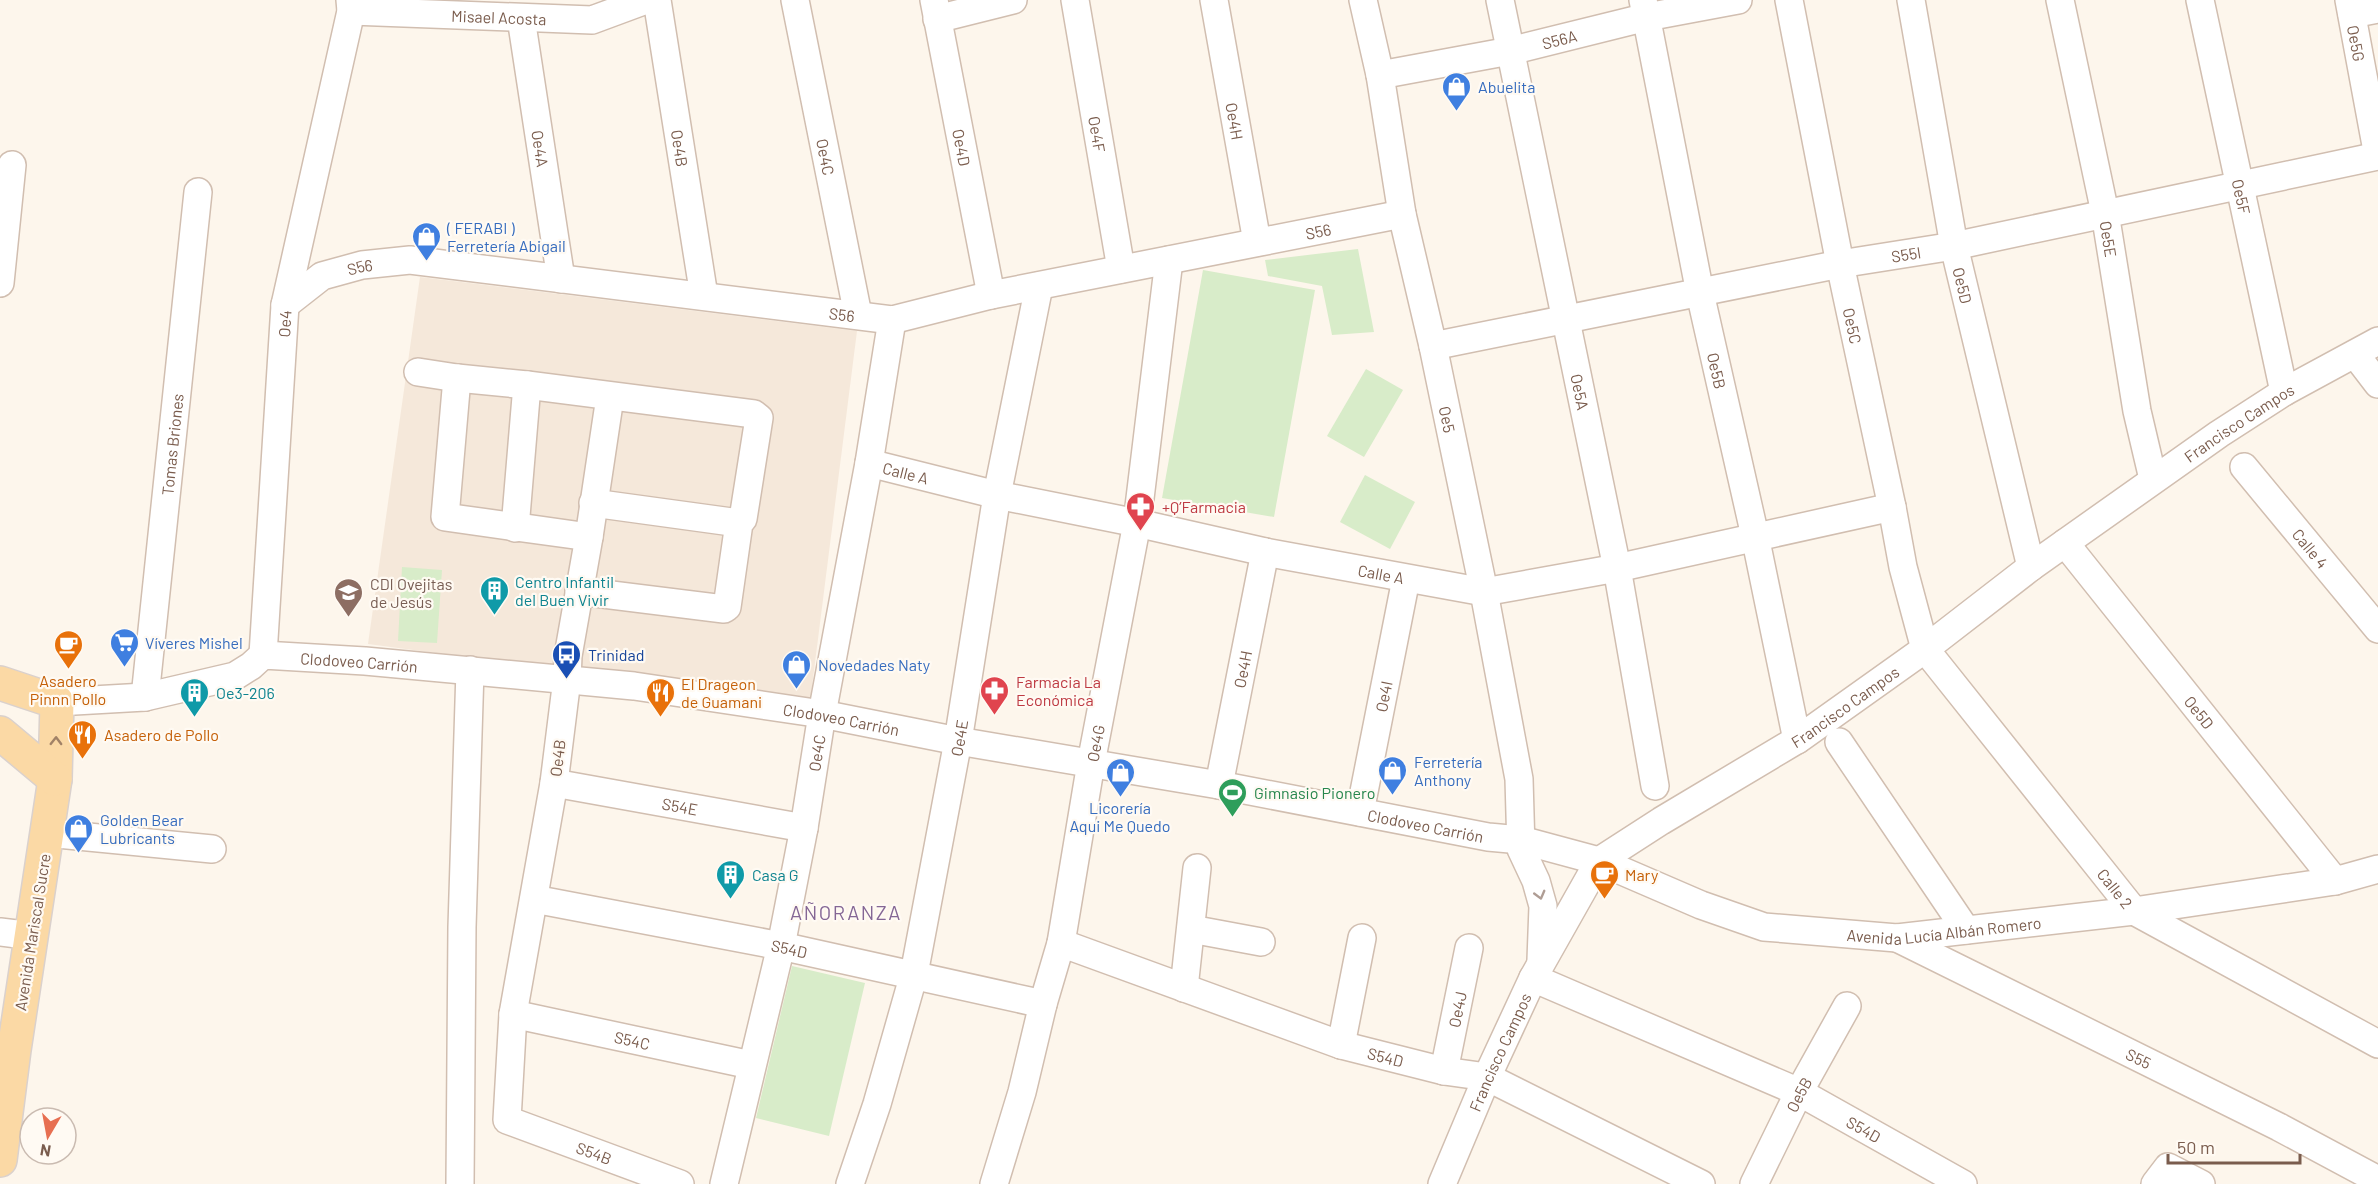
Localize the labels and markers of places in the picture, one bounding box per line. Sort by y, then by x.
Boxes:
shop icon: Abuelita [1441,70,1473,112]
place label: Abuelita [1478,77,1535,96]
place label: ( FERABI ) Ferretería Abigail [446,218,566,255]
shop icon: ( FERABI ) Ferretería Abigail [410,220,442,262]
pharmacy icon: +Q’Farmacia [1125,490,1157,532]
place label: +Q’Farmacia [1162,497,1246,516]
place label: Centro Infantil del Buen Vivir [515,572,614,609]
place label: CDI Ovejitas de Jesús [370,574,452,611]
building icon: Centro Infantil del Buen Vivir [478,574,510,616]
school or university icon: CDI Ovejitas de Jesús [333,576,365,618]
supermarket icon: Víveres Mishel [108,626,140,668]
cafe icon: Asadero Pinnn Pollo [52,628,84,670]
place label: Víveres Mishel [145,633,243,652]
bus stop icon: Trinidad [551,638,583,680]
place label: Trinidad [588,645,645,664]
shop icon: Novedades Naty [781,648,813,690]
place label: Novedades Naty [818,655,931,674]
place label: Asadero Pinnn Pollo [30,671,106,708]
place label: Farmacia La Económica [1016,672,1101,709]
place label: El Drageon de Guamani [681,674,762,711]
pharmacy icon: Farmacia La Económica [979,674,1011,716]
building icon: Oe3-206 [179,676,211,718]
restaurant icon: El Drageon de Guamani [644,676,676,718]
place label: Oe3-206 [216,683,275,702]
restaurant icon: Asadero de Pollo [67,718,99,760]
place label: Asadero de Pollo [104,725,219,744]
place label: Ferretería Anthony [1414,752,1482,789]
shop icon: Ferretería Anthony [1377,754,1409,796]
shop icon: Licorería Aqui Me Quedo [1104,756,1136,798]
sports icon: Gimnasio Pionero [1217,776,1249,818]
place label: Gimnasio Pionero [1254,783,1375,802]
place label: Licorería Aqui Me Quedo [1069,798,1171,835]
place label: Golden Bear Lubricants [100,810,184,847]
shop icon: Golden Bear Lubricants [63,812,95,854]
building icon: Casa G [715,858,747,900]
cafe icon: Mary [1588,858,1620,900]
place label: Casa G [752,865,799,884]
place label: Mary [1625,865,1659,884]

